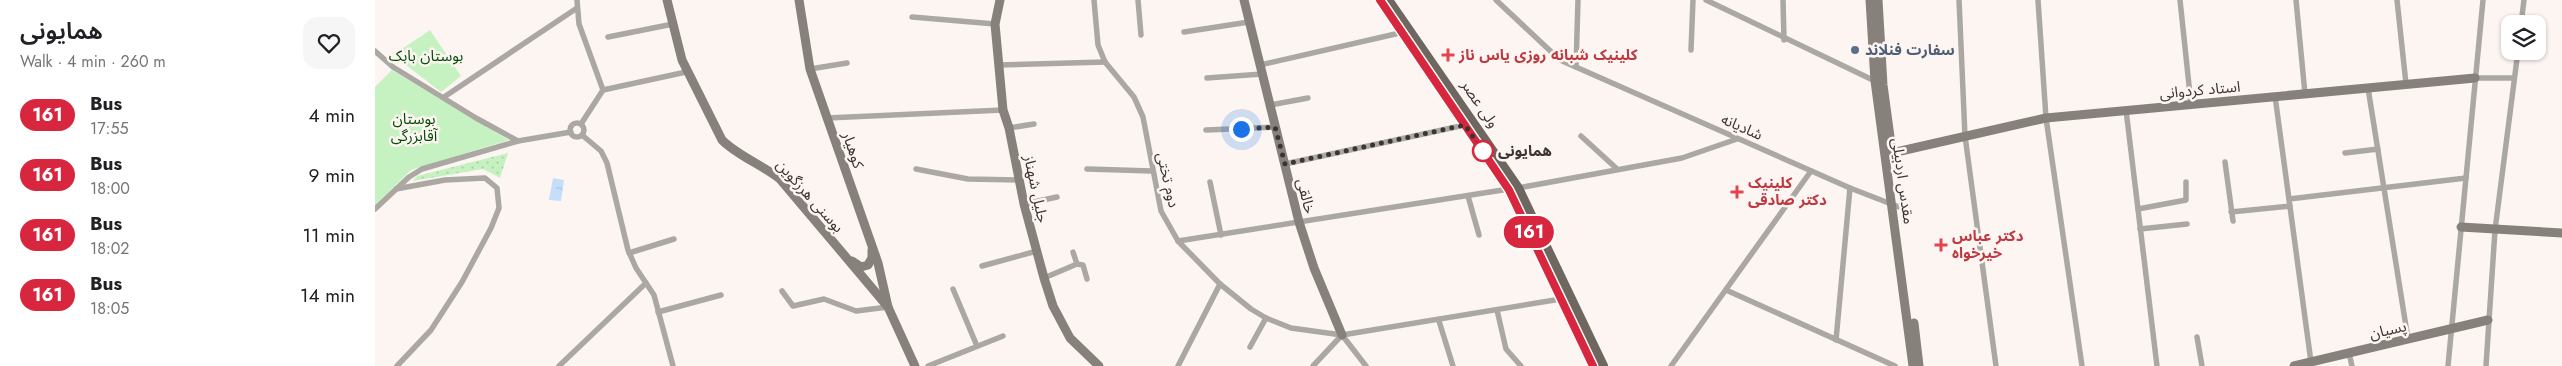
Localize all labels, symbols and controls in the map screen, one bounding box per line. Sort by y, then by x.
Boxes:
text: همایونی [20,13,103,48]
map controls [2501,15,2546,60]
button: layers [2501,15,2546,60]
button: heart [303,17,355,69]
place label: سفارت فنلاند [1865,39,1955,61]
place label: کلینیک شبانه روزی یاس ناز [1458,44,1638,66]
marker: سفارت فنلاند [1849,44,1861,56]
park label: بوستان بابک [389,45,463,67]
marker: کلینیک شبانه روزی یاس ناز [1441,48,1455,62]
text: Walk · 4 min · 260 m [20,50,166,73]
street label: ولی عصر [1455,75,1504,132]
street label: استاد کردوانی [2159,76,2241,104]
text: Bus [90,90,122,117]
text: 161 [32,102,63,128]
text: 4 min [308,102,355,129]
park label: بوستان آقابزرگی [391,108,438,147]
street label: شادیانه [1718,108,1767,146]
text: 17:55 [90,117,128,140]
your location [1229,117,1254,142]
street label: کوهیار [836,128,870,172]
street label: مقدس اردبیلی [1886,136,1920,226]
marker: همایونی [1472,140,1494,162]
place label: همایونی [1498,140,1552,162]
text: Bus [90,150,122,177]
street label: دوم تختی [1151,150,1185,210]
street label: جلیل شهناز [1018,152,1054,225]
street label: بوسنی هرزگوین [771,155,849,237]
text: 161 [32,162,63,188]
text: 9 min [309,162,355,189]
place label: کلینیک دکتر صادقی [1748,172,1827,211]
street label: خالقی [1291,176,1321,216]
text: 18:00 [90,177,130,200]
marker: کلینیک دکتر صادقی [1730,185,1744,199]
text: Bus [90,210,122,237]
line badge: 161 [1500,216,1558,248]
text: 161 [1514,219,1544,245]
text: 161 [32,222,63,248]
text: 11 min [302,222,355,249]
place label: دکتر عباس خیرخواه [1952,225,2024,264]
text: 18:02 [90,237,129,260]
marker: دکتر عباس خیرخواه [1934,238,1948,252]
text: Bus [90,270,122,297]
text: 161 [32,282,63,308]
text: 14 min [300,282,355,309]
text: 18:05 [90,297,129,320]
street label: پسیان [2367,315,2409,345]

